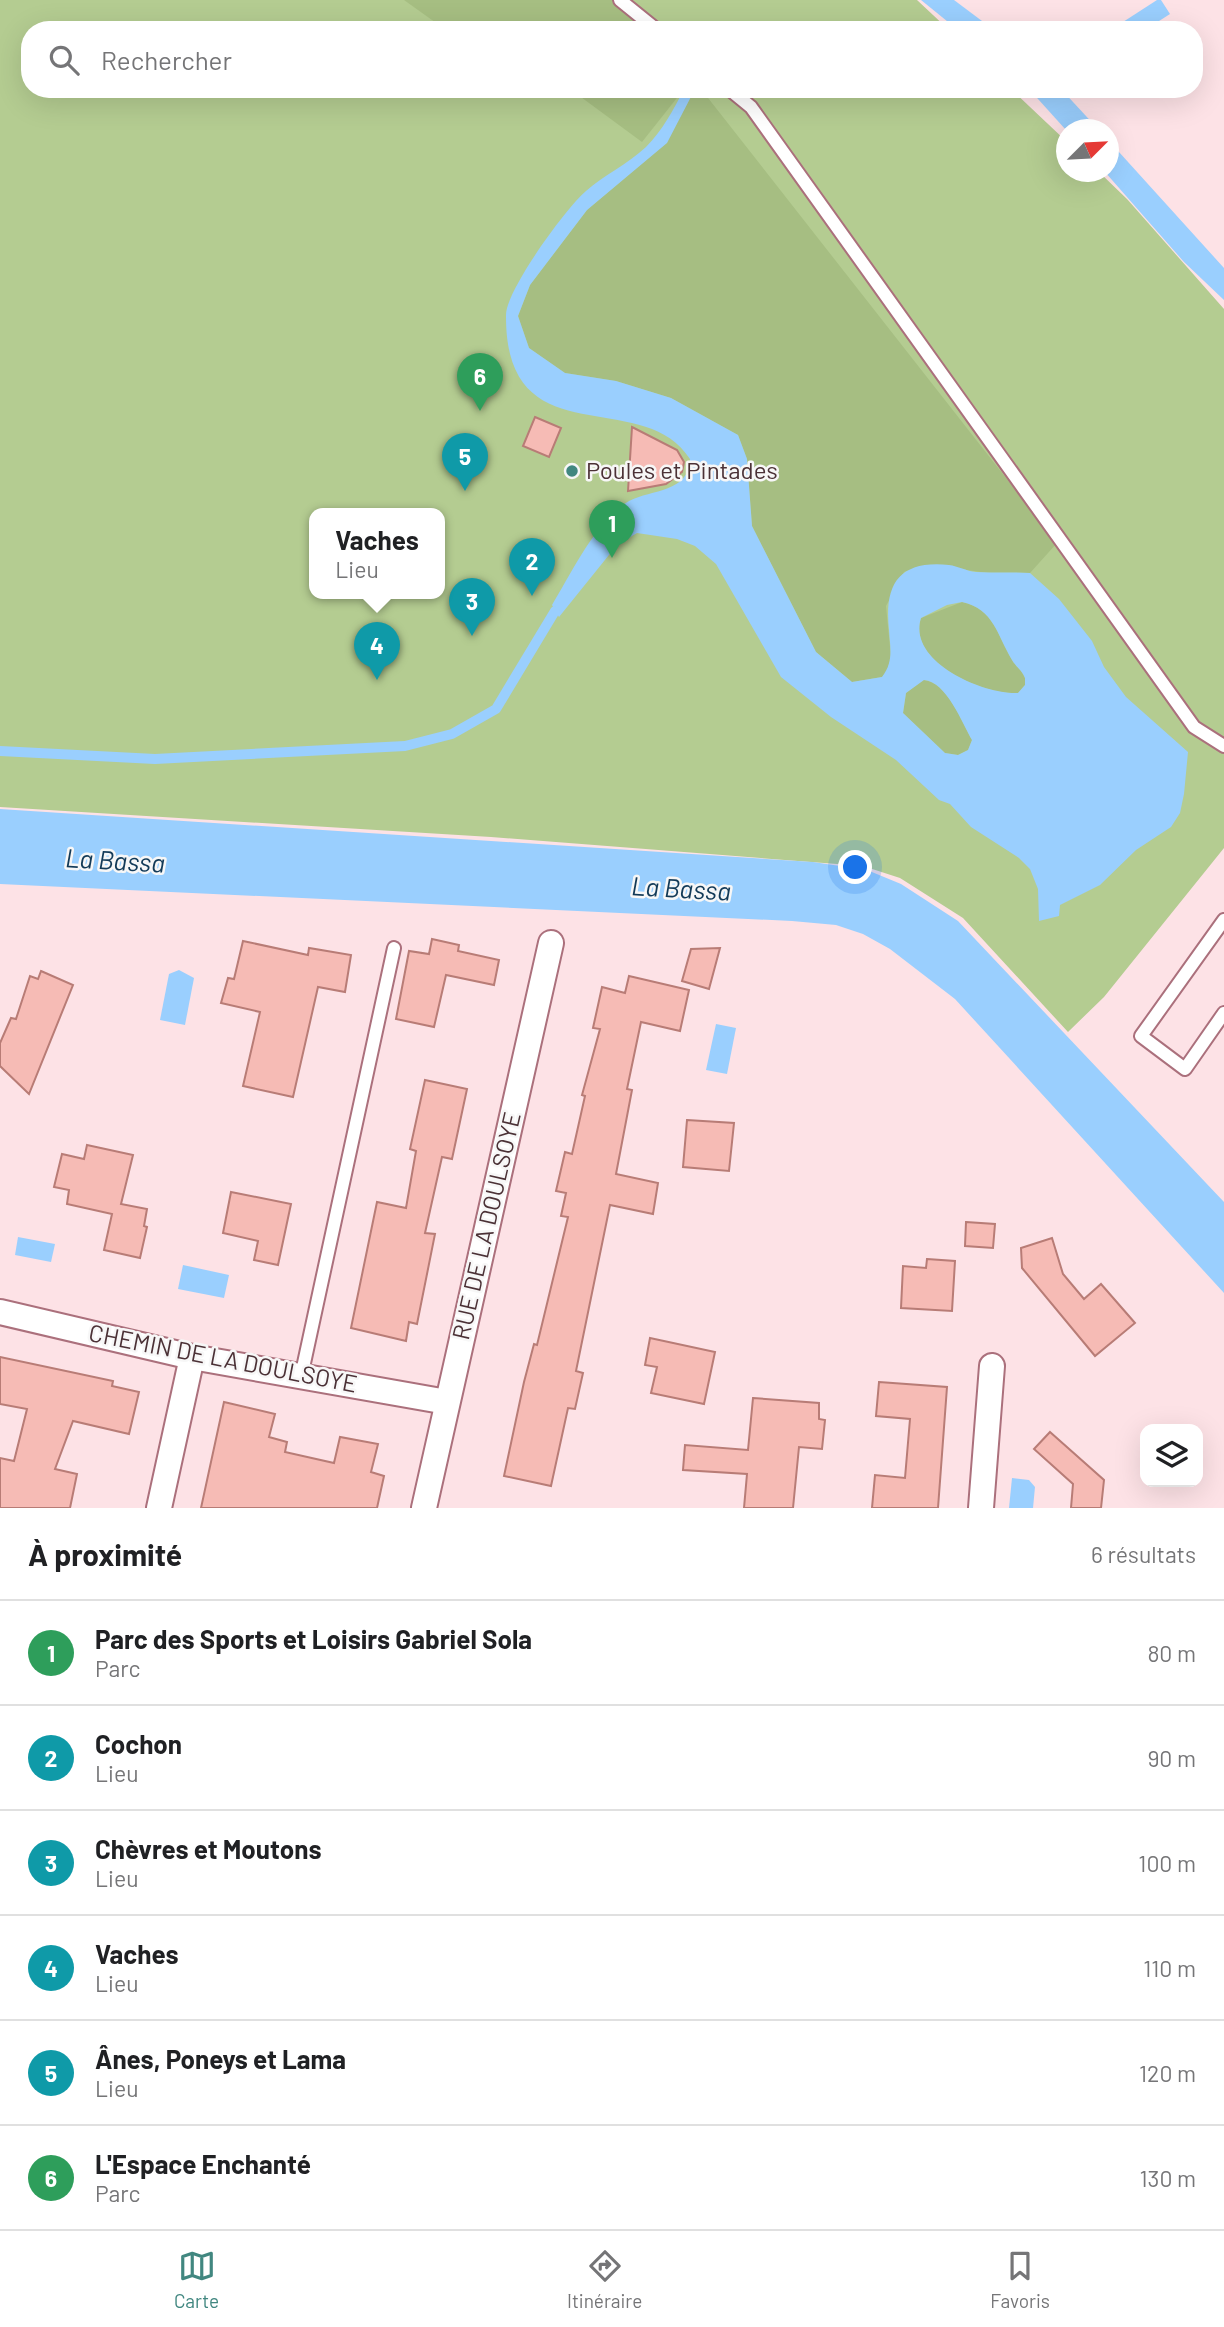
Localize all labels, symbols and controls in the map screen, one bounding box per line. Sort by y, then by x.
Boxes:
search box [21,21,1203,98]
icon: search [45,41,83,79]
text: Rechercher [101,44,232,75]
north arrow [1056,119,1119,182]
pin: 6 [457,353,503,411]
pin: 5 [442,433,488,491]
place label: Poules et Pintades [586,455,778,484]
marker: Poules et Pintades [564,463,580,479]
pin: 1 [589,500,635,558]
popup [309,508,445,599]
text: Vaches [335,524,419,555]
pin: 2 [509,538,555,596]
text: Lieu [335,555,379,583]
pin: 3 [449,578,495,636]
pin: 4 [354,622,400,680]
water label: La Bassa [64,841,166,878]
your location [838,850,872,884]
water label: La Bassa [630,869,732,906]
street label: RUE DE LA DOULSOYE [445,1109,526,1342]
street label: CHEMIN DE LA DOULSOYE [87,1317,360,1398]
map controls [1140,1424,1203,1487]
button: layers [1140,1424,1203,1487]
text: À proximité [28,1536,182,1572]
text: 6 résultats [1091,1540,1196,1568]
text: Parc des Sports et Loisirs Gabriel Sola [95,1623,532,1654]
text: 1 [47,1639,55,1667]
text: 80 m [1147,1639,1196,1667]
text: Parc [95,1654,141,1682]
text: Cochon [95,1728,182,1759]
text: 2 [45,1744,57,1772]
text: 90 m [1147,1744,1196,1772]
text: Lieu [95,1759,139,1787]
text: Chèvres et Moutons [95,1833,321,1864]
text: 3 [45,1849,57,1877]
text: 100 m [1138,1849,1196,1877]
text: Lieu [95,1864,139,1892]
text: Vaches [95,1938,179,1969]
text: 4 [44,1954,58,1982]
text: 110 m [1143,1954,1196,1982]
text: Lieu [95,1969,139,1997]
text: Ânes, Poneys et Lama [95,2043,346,2074]
text: 5 [45,2059,57,2087]
text: 120 m [1139,2059,1196,2087]
text: Lieu [95,2074,139,2102]
text: L'Espace Enchanté [95,2148,311,2179]
text: 6 [45,2164,57,2192]
text: 130 m [1139,2164,1196,2192]
text: Parc [95,2179,141,2207]
tab: Carte [174,2247,219,2312]
tab: Itinéraire [567,2247,642,2312]
tab: Favoris [990,2247,1050,2312]

